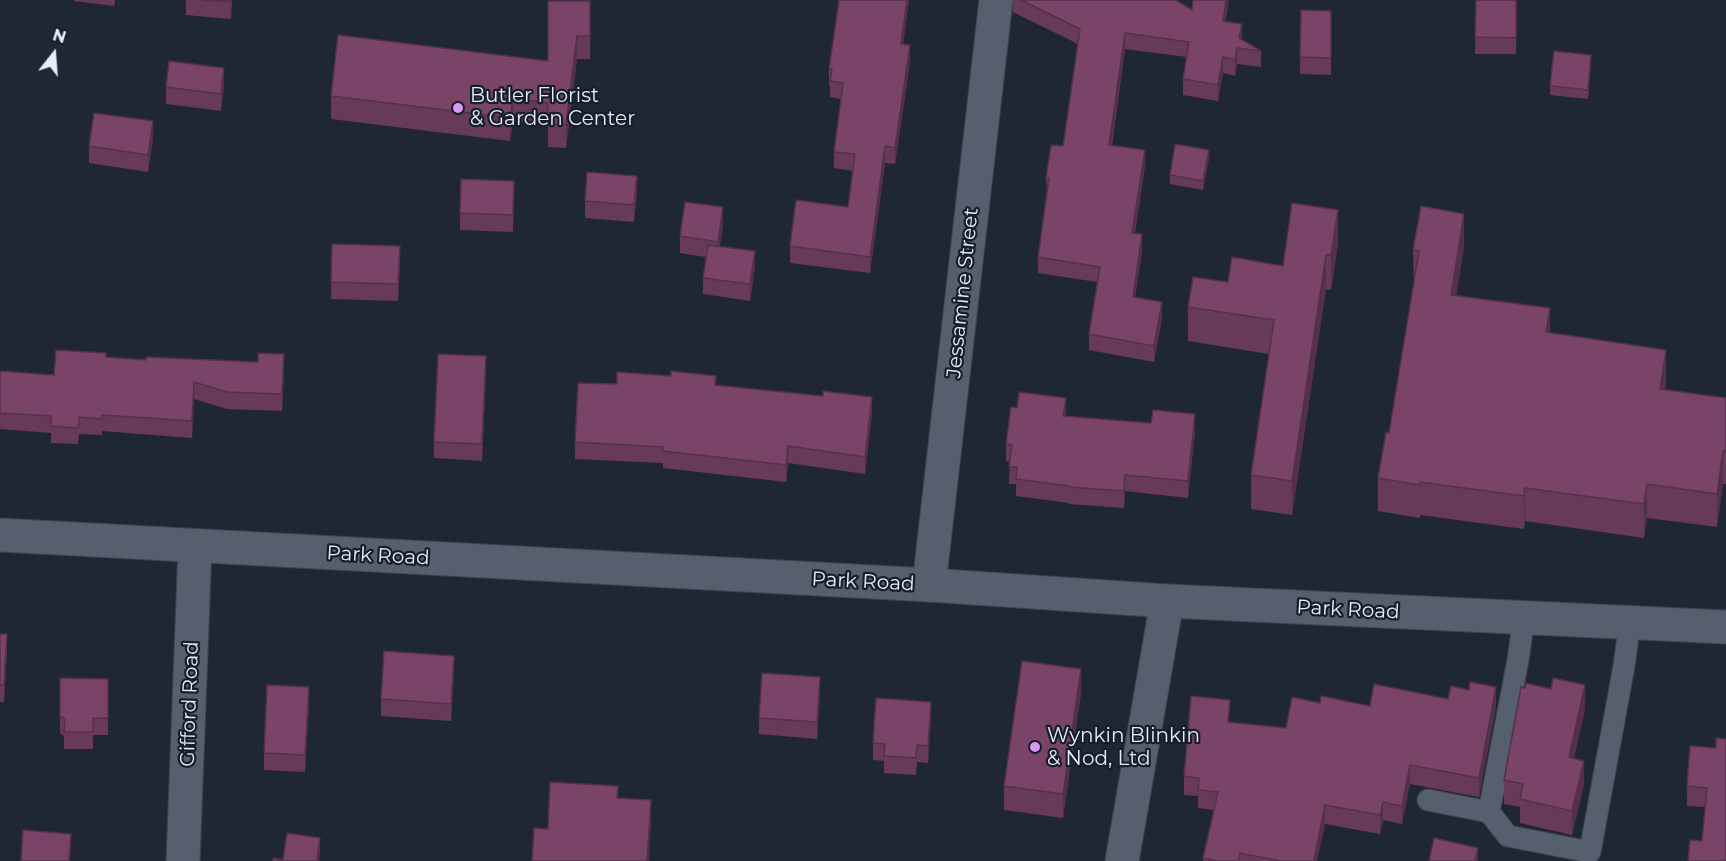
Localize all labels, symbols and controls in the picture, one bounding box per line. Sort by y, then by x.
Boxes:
north arrow [24,24,84,84]
text: N [50,25,68,47]
place label: Butler Florist & Garden Center [470,84,635,131]
marker: Butler Florist & Garden Center [451,101,465,115]
street label: Jessamine Street [942,207,984,379]
street label: Park Road [326,541,430,571]
street label: Park Road [811,567,915,597]
street label: Park Road [1296,595,1400,625]
street label: Gifford Road [176,641,204,767]
place label: Wynkin Blinkin & Nod, Ltd [1047,724,1200,771]
marker: Wynkin Blinkin & Nod, Ltd [1028,740,1042,754]

